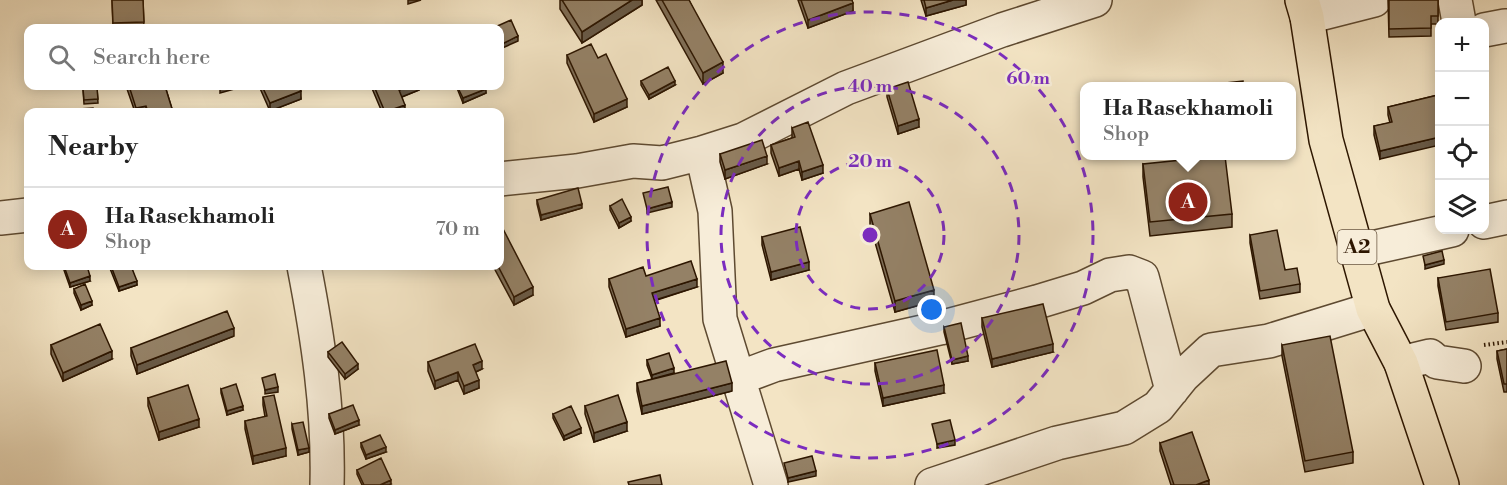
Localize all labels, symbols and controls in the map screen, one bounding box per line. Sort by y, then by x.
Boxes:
map controls [1435,18,1489,234]
button: + [1435,18,1489,72]
search box [24,24,504,90]
icon: search [45,41,78,74]
text: Search here [93,44,210,71]
text: 60 m [1006,67,1050,90]
button: − [1435,72,1489,126]
text: 40 m [848,75,893,98]
popup [1080,82,1296,160]
text: Ha Rasekhamoli [1103,95,1273,122]
text: Shop [1103,122,1149,147]
button: locate [1435,126,1489,180]
text: Nearby [48,131,138,163]
text: 20 m [848,150,892,173]
pin: A [1168,180,1208,224]
button: layers [1435,180,1489,234]
text: Ha Rasekhamoli [105,203,275,230]
text: A [60,217,75,242]
text: 70 m [436,217,480,242]
centre of rings [860,225,880,245]
text: Shop [105,230,151,255]
road number: A2 [1338,230,1376,264]
your location [917,295,946,324]

